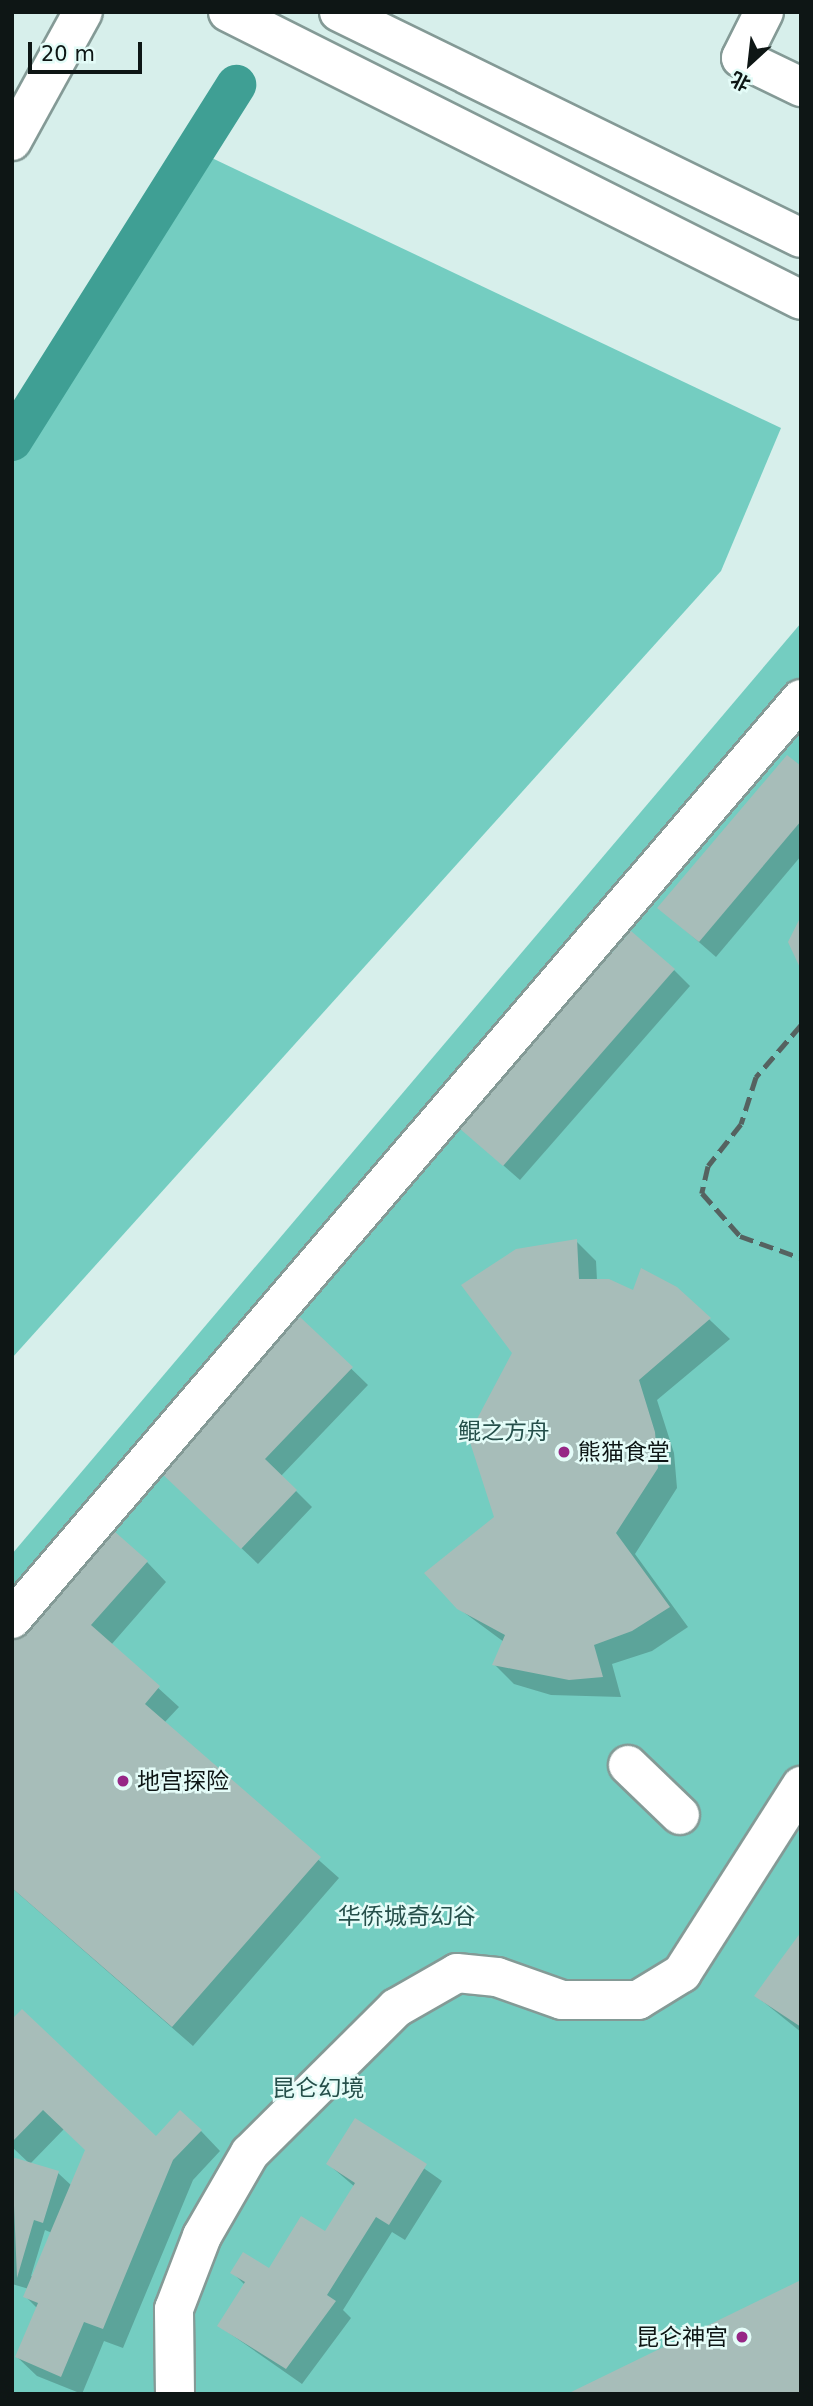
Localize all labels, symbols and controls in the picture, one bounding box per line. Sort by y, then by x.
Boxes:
scale bar [32,28,145,72]
north arrow [715,28,785,98]
text: 20 m [41,42,95,66]
text: 北 [727,68,754,96]
park label: 鲲之方舟 [458,1417,550,1445]
place label: 熊猫食堂 [578,1438,670,1466]
marker: 熊猫食堂 [556,1444,572,1460]
place label: 地宫探险 [137,1767,229,1795]
marker: 地宫探险 [115,1773,131,1789]
park label: 华侨城奇幻谷 [338,1902,476,1930]
park label: 昆仑幻境 [272,2074,364,2102]
place label: 昆仑神宫 [636,2323,728,2351]
marker: 昆仑神宫 [734,2329,750,2345]

